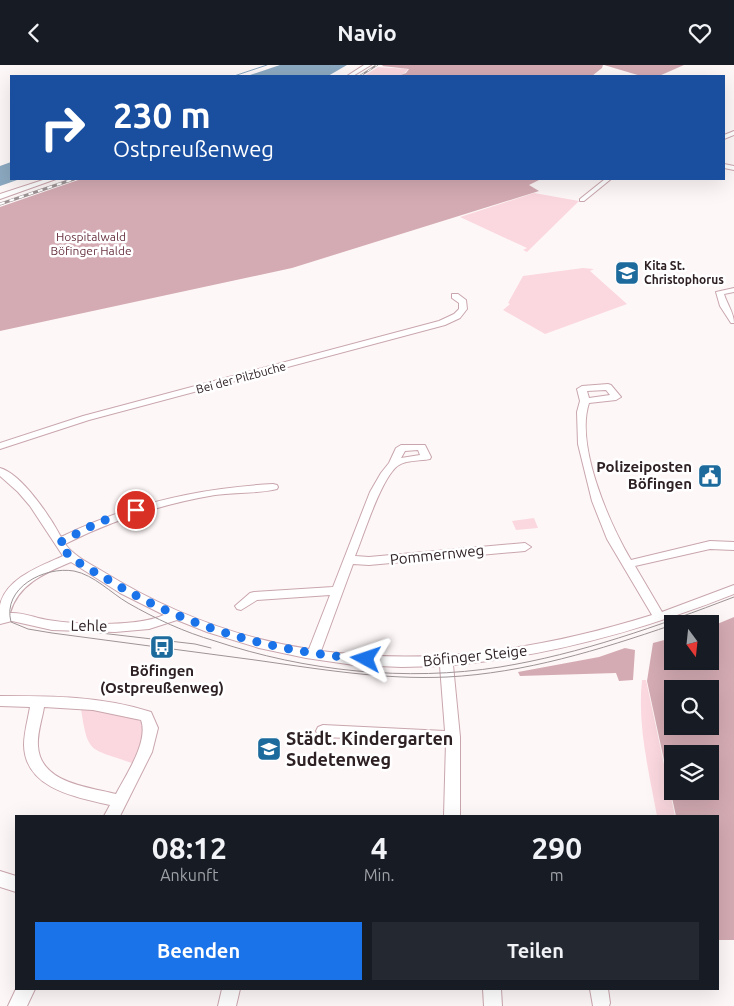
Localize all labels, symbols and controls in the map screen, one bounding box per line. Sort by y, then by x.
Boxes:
icon: back [20,19,48,47]
icon: heart [686,19,714,47]
text: Navio [337,20,397,45]
icon: right [30,95,95,160]
text: 230 m [113,95,211,135]
text: Ostpreußenweg [113,136,274,161]
park label: Hospitalwald Böfinger Halde [50,230,132,257]
place label: Kita St. Christophorus [644,259,724,286]
school or university icon: Kita St. Christophorus [614,260,640,286]
street label: Bei der Pilzbuche [194,359,287,396]
place label: Polizeiposten Böfingen [596,458,692,492]
public building icon: Polizeiposten Böfingen [697,463,723,489]
pin [115,489,157,531]
icon: arrive [122,496,150,524]
street label: Pommernweg [389,541,485,568]
north arrow [664,615,719,670]
map controls [664,615,719,800]
street label: Lehle [71,617,108,634]
position arrow [339,632,391,684]
bus stop icon: Böfingen (Ostpreußenweg) [149,634,175,660]
street label: Böfinger Steige [422,642,528,669]
place label: Böfingen (Ostpreußenweg) [100,662,224,696]
button: search [664,680,719,735]
place label: Städt. Kindergarten Sudetenweg [286,728,453,769]
school or university icon: Städt. Kindergarten Sudetenweg [256,736,282,762]
button: layers [664,745,719,800]
text: 08:12 [152,831,227,865]
text: 4 [371,831,388,865]
text: 290 [531,831,582,865]
text: Ankunft [160,866,218,884]
text: Min. [364,866,395,884]
text: m [550,866,564,884]
button: Beenden [35,922,362,980]
button: Teilen [372,922,699,980]

